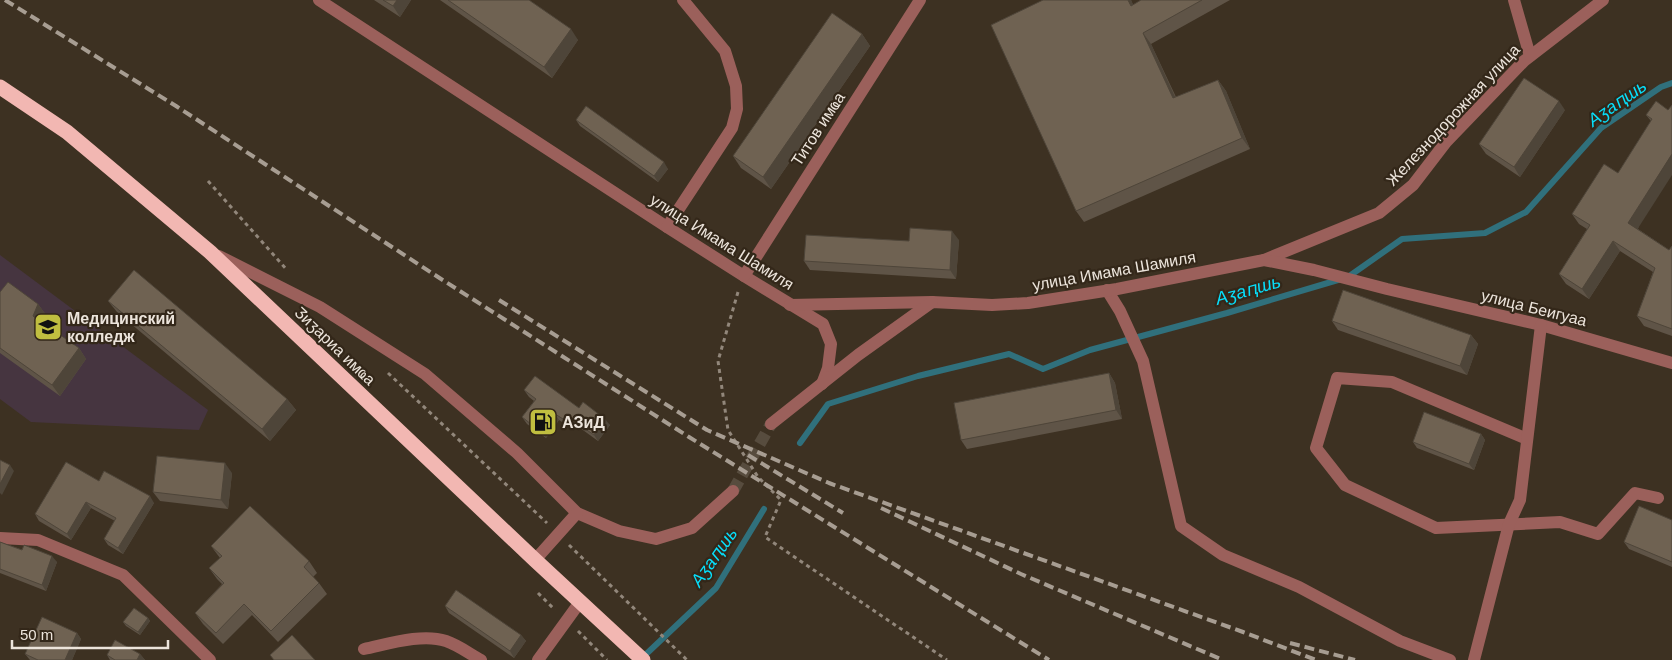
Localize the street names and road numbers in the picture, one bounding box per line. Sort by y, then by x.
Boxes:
street label: Железнодорожная улица [1383,41,1523,189]
street label: Титов имҩа [788,89,848,169]
street label: улица Имама Шамиля [647,191,797,293]
street label: улица Имама Шамиля [1031,248,1197,294]
street label: улица Беигуаа [1479,287,1589,329]
street label: Ӡиӡариа имҩа [291,304,379,389]

